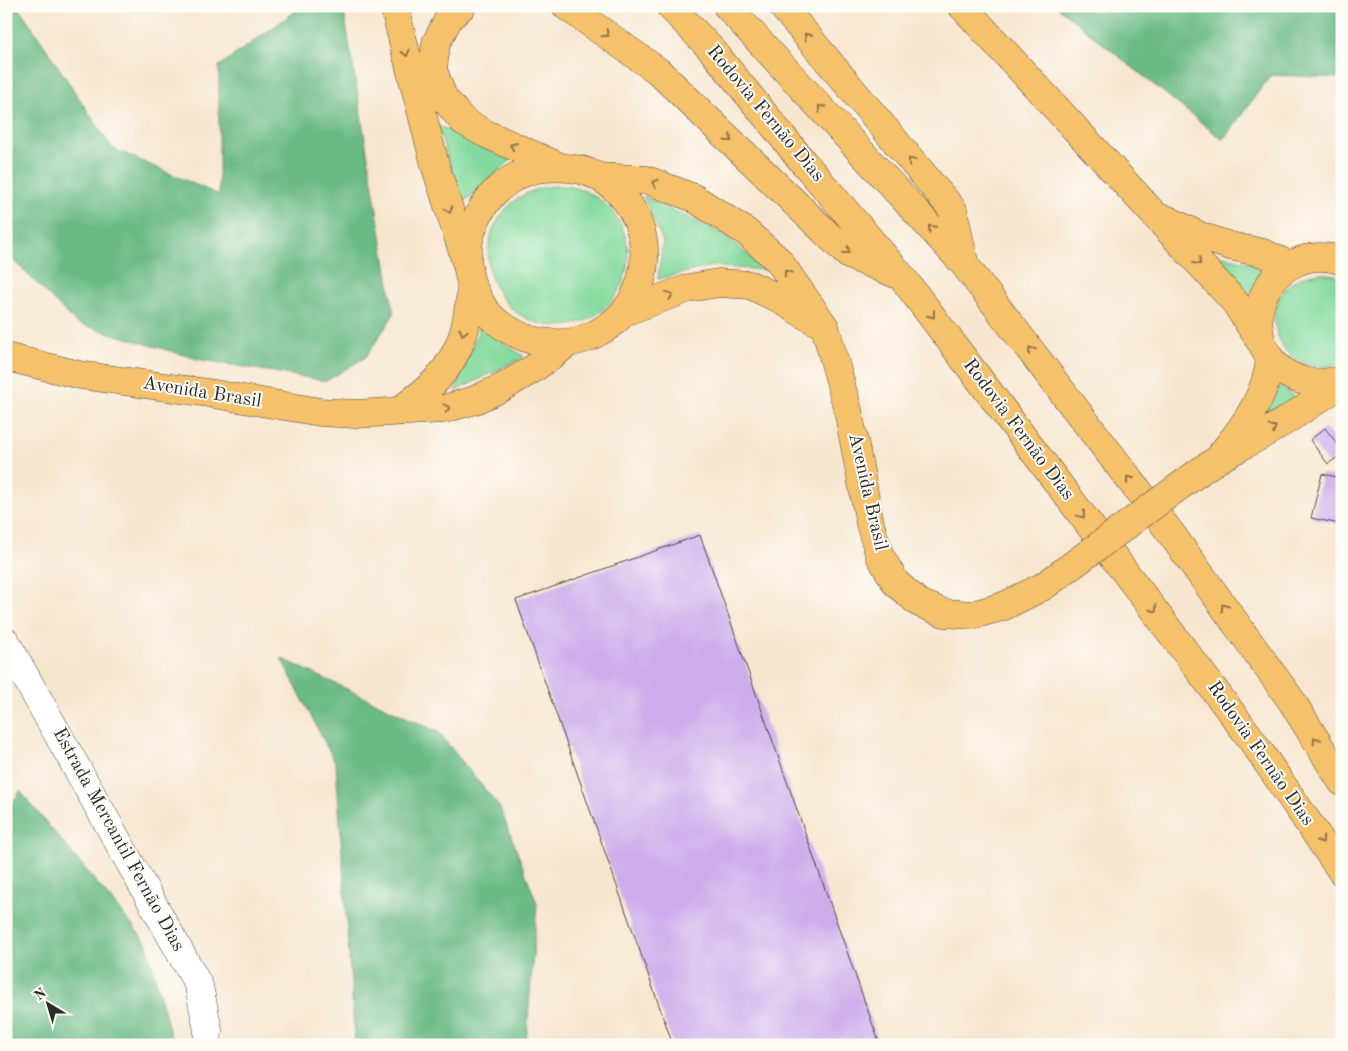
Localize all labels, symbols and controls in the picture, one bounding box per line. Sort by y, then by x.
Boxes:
one-way arrow [600,28,609,37]
one-way arrow [804,33,813,42]
street label: Rodovia Fernão Dias [703,42,827,186]
one-way arrow [400,49,411,58]
one-way arrow [818,105,827,114]
one-way arrow [723,133,732,142]
one-way arrow [509,142,518,152]
one-way arrow [909,158,917,167]
one-way arrow [651,179,660,189]
one-way arrow [443,205,453,214]
one-way arrow [928,224,937,233]
one-way arrow [841,245,851,254]
one-way arrow [1192,256,1201,265]
one-way arrow [784,269,793,279]
one-way arrow [665,291,673,301]
one-way arrow [926,309,935,319]
one-way arrow [458,328,468,336]
one-way arrow [1028,347,1036,356]
street label: Rodovia Fernão Dias [959,356,1077,504]
street label: Avenida Brasil [141,374,263,412]
one-way arrow [443,403,452,414]
one-way arrow [1268,424,1277,434]
street label: Avenida Brasil [844,431,890,553]
one-way arrow [1127,476,1135,485]
one-way arrow [1077,509,1085,518]
one-way arrow [1148,603,1157,613]
one-way arrow [1221,604,1229,613]
street label: Rodovia Fernão Dias [1203,678,1317,830]
street label: Estrada Mercantil Fernão Dias [49,725,187,955]
one-way arrow [1312,737,1322,746]
one-way arrow [1315,834,1324,844]
north arrow [22,978,72,1028]
text: N [32,986,49,1003]

